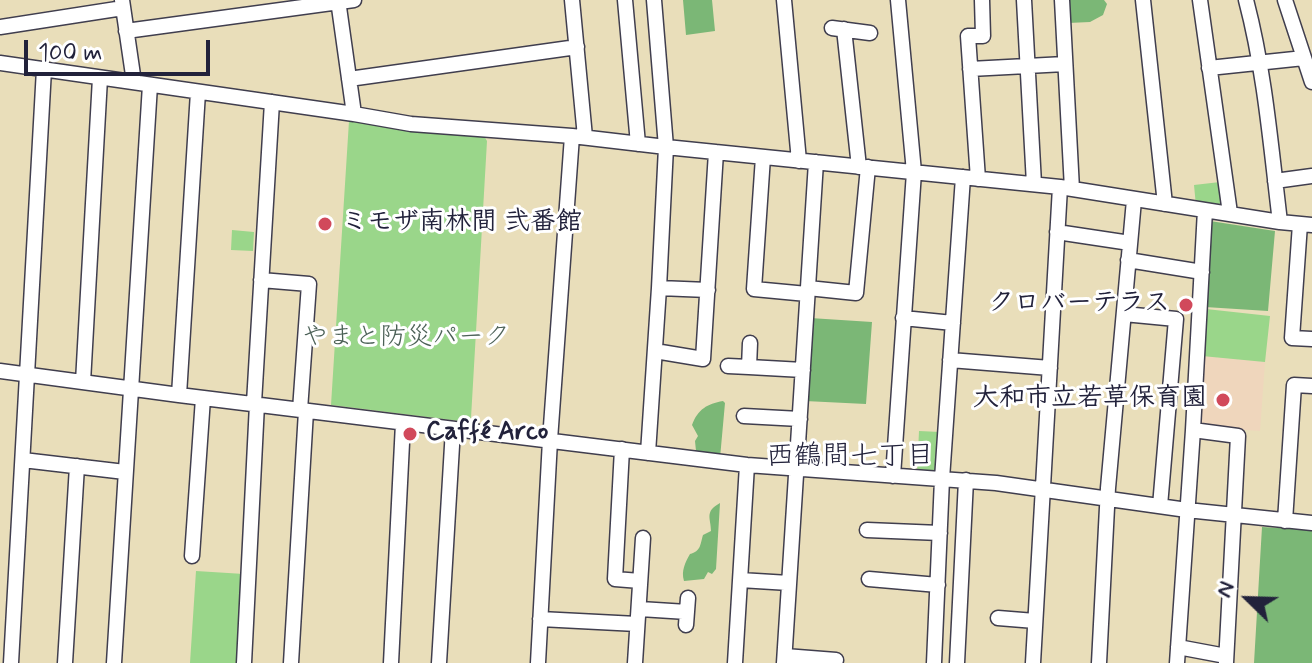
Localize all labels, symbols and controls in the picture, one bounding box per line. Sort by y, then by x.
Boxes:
scale bar [28,24,214,74]
text: 100 m [38,38,102,69]
place label: ミモザ南林間 弐番館 [341,208,582,240]
marker: ミモザ南林間 弐番館 [316,215,334,233]
place label: クロバーテラス [988,289,1170,321]
marker: クロバーテラス [1177,296,1195,314]
park label: やまと防災パーク [302,323,510,355]
place label: 大和市立若草保育園 [973,384,1207,416]
marker: 大和市立若草保育園 [1214,391,1232,409]
place label: Caffé Arco [426,418,548,450]
marker: Caffé Arco [401,425,419,443]
district label: 西鶴間七丁目 [766,441,934,475]
north arrow [1208,559,1288,639]
text: N [1210,577,1242,602]

